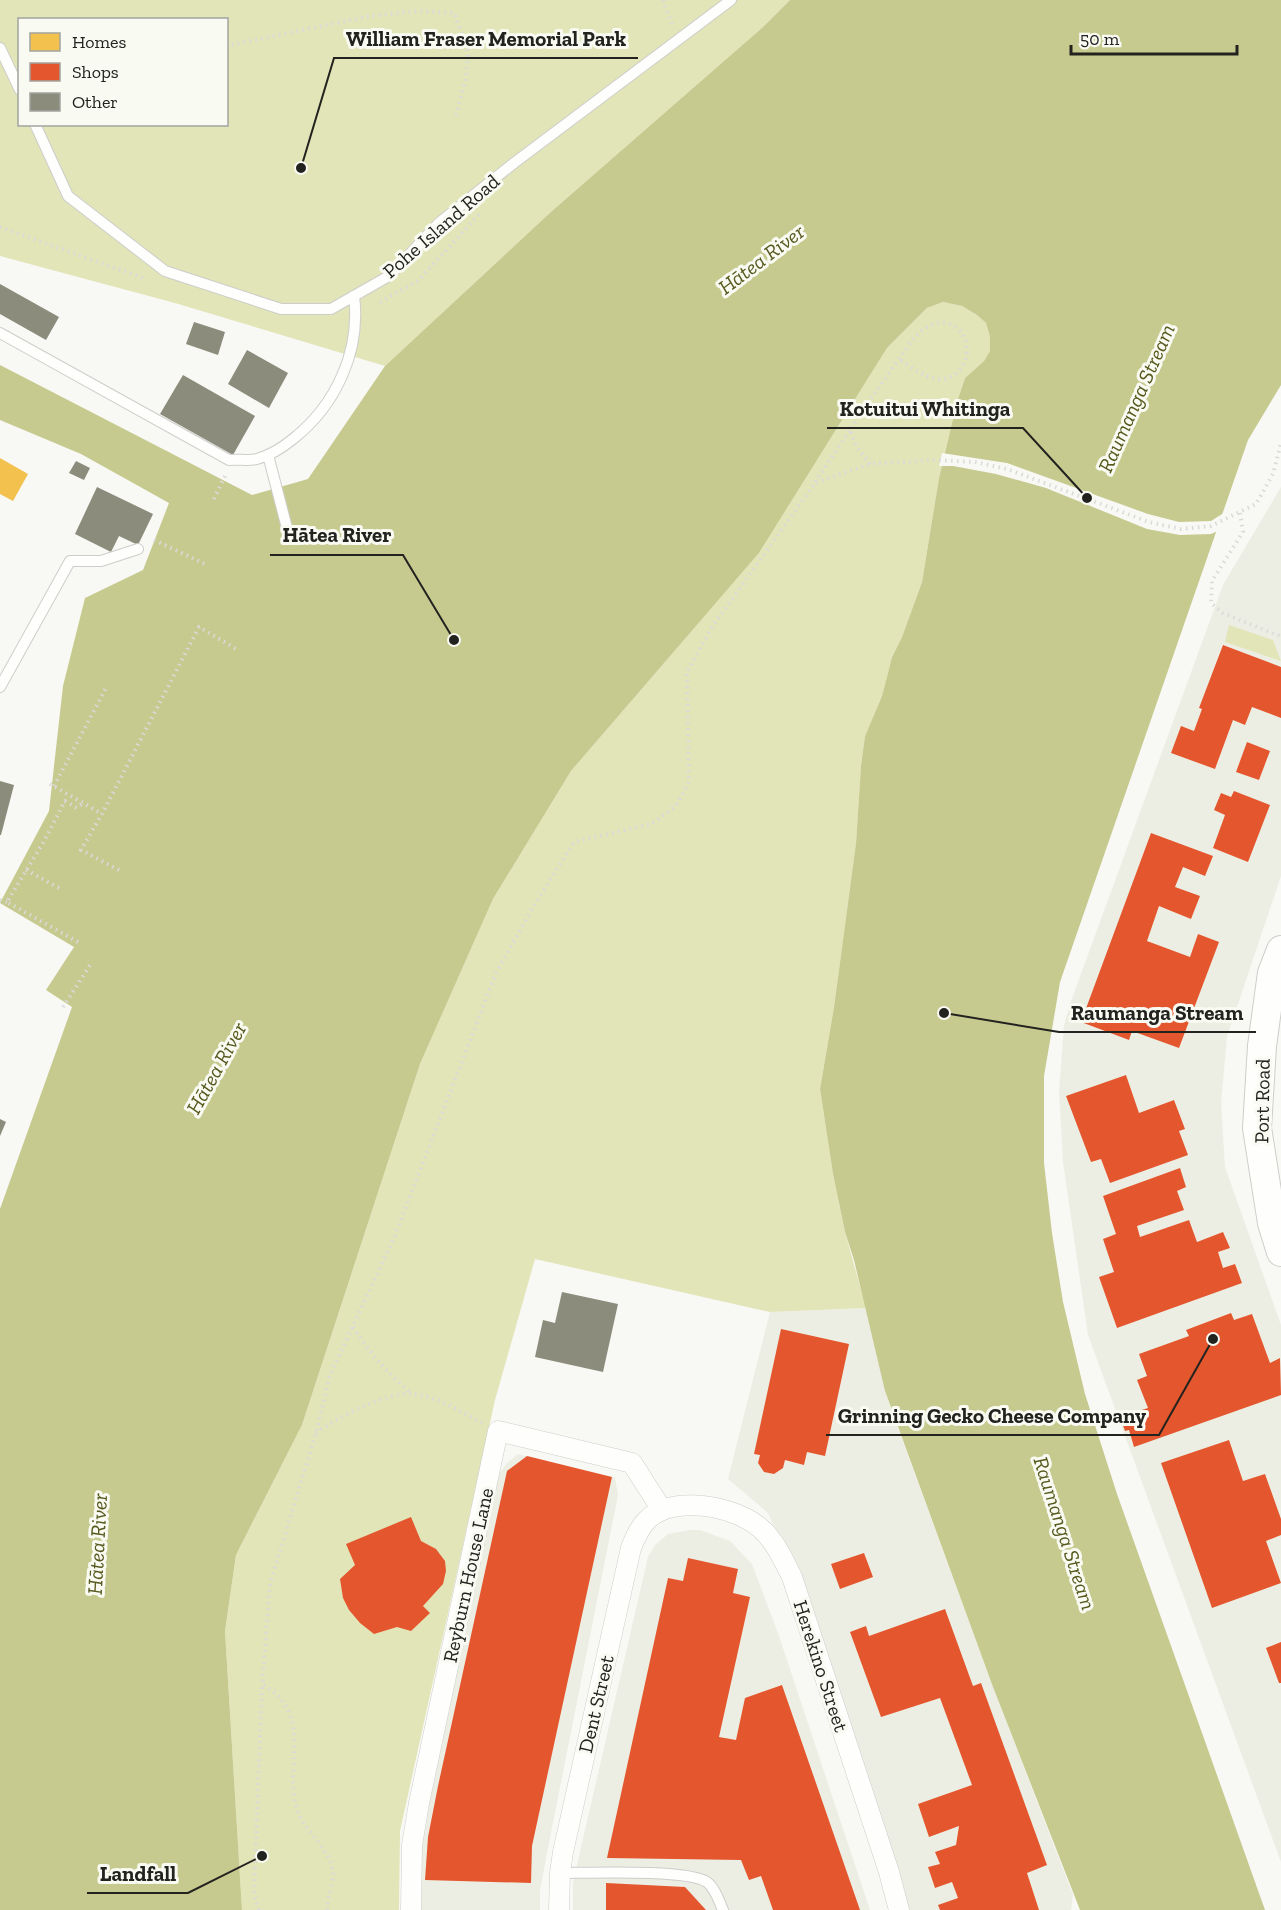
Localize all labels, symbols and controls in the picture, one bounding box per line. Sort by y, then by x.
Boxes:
legend [18,18,228,126]
scale bar [1071,18,1238,56]
callout: William Fraser Memorial Park [334,19,638,58]
text: William Fraser Memorial Park [346,26,626,51]
text: 50 m [1080,28,1120,50]
text: Homes [72,31,126,53]
text: Shops [72,61,119,83]
text: Other [72,91,118,113]
street label: Pohe Island Road [378,169,504,283]
water label: Hātea River [713,218,810,299]
water label: Raumanga Stream [1092,320,1180,476]
callout: Kotuitui Whitinga [827,389,1023,428]
text: Kotuitui Whitinga [840,396,1011,421]
callout: Hātea River [270,516,403,555]
text: Hātea River [282,522,392,547]
callout: Raumanga Stream [1059,993,1256,1032]
text: Raumanga Stream [1071,1000,1244,1025]
water label: Hātea River [181,1017,252,1118]
street label: Port Road [1249,1058,1275,1144]
callout: Grinning Gecko Cheese Company [826,1396,1159,1435]
text: Grinning Gecko Cheese Company [838,1403,1146,1428]
water label: Raumanga Stream [1028,1453,1102,1613]
street label: Reyburn House Lane [438,1485,498,1665]
water label: Hātea River [82,1492,112,1595]
street label: Herekino Street [788,1597,854,1735]
street label: Dent Street [573,1652,619,1755]
callout: Landfall [87,1854,188,1893]
text: Landfall [100,1861,176,1886]

